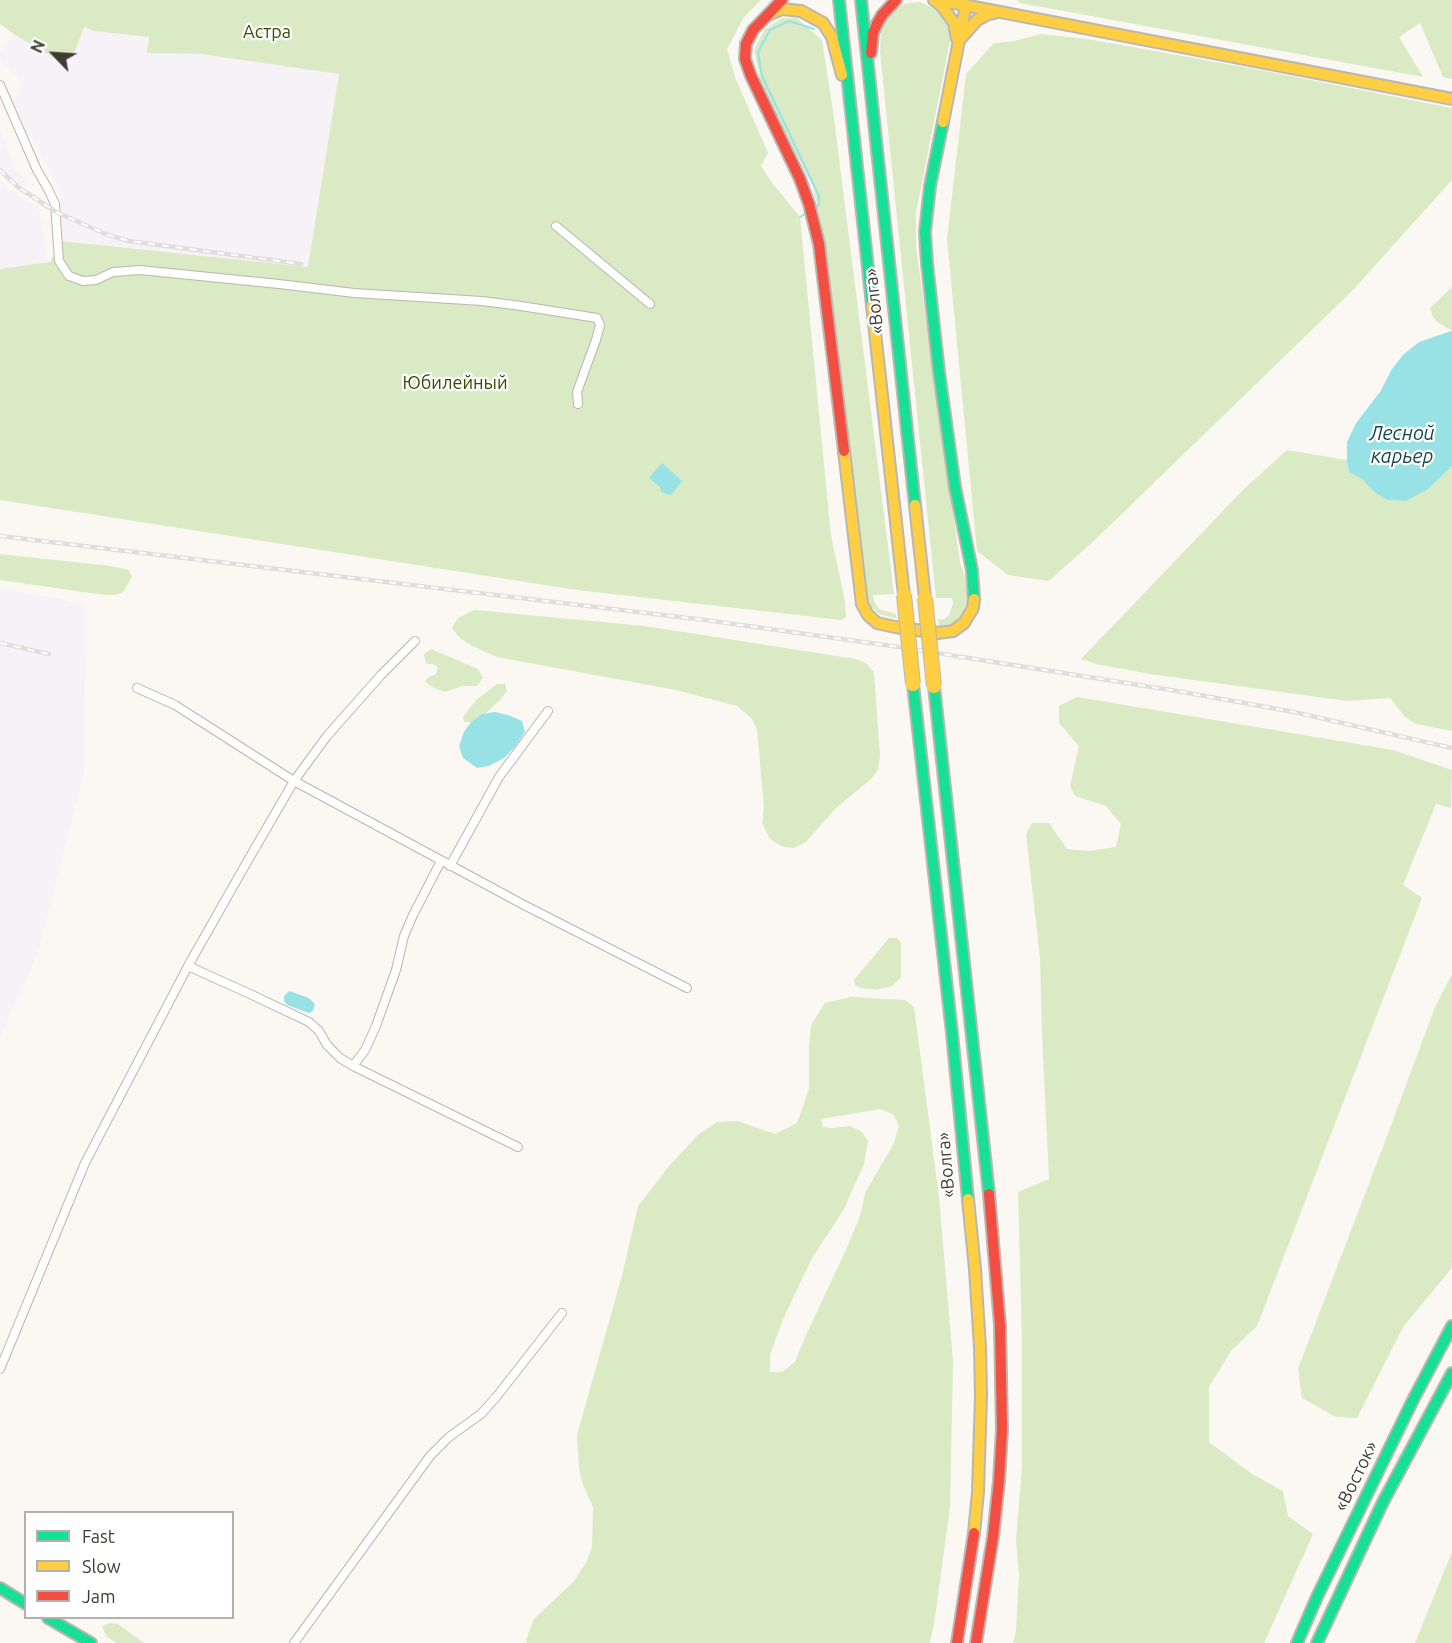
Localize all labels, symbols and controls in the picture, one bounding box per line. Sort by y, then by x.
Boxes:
park label: Астра [243,21,291,43]
north arrow [24,24,84,84]
text: N [27,37,48,56]
street label: «Волга» [860,267,888,335]
park label: Юбилейный [402,372,508,394]
water label: Лесной карьер [1369,421,1435,468]
street label: «Волга» [932,1131,960,1199]
street label: «Восток» [1330,1437,1382,1515]
legend [24,1511,234,1619]
text: Fast [82,1526,115,1546]
text: Slow [82,1556,121,1576]
text: Jam [82,1586,116,1606]

